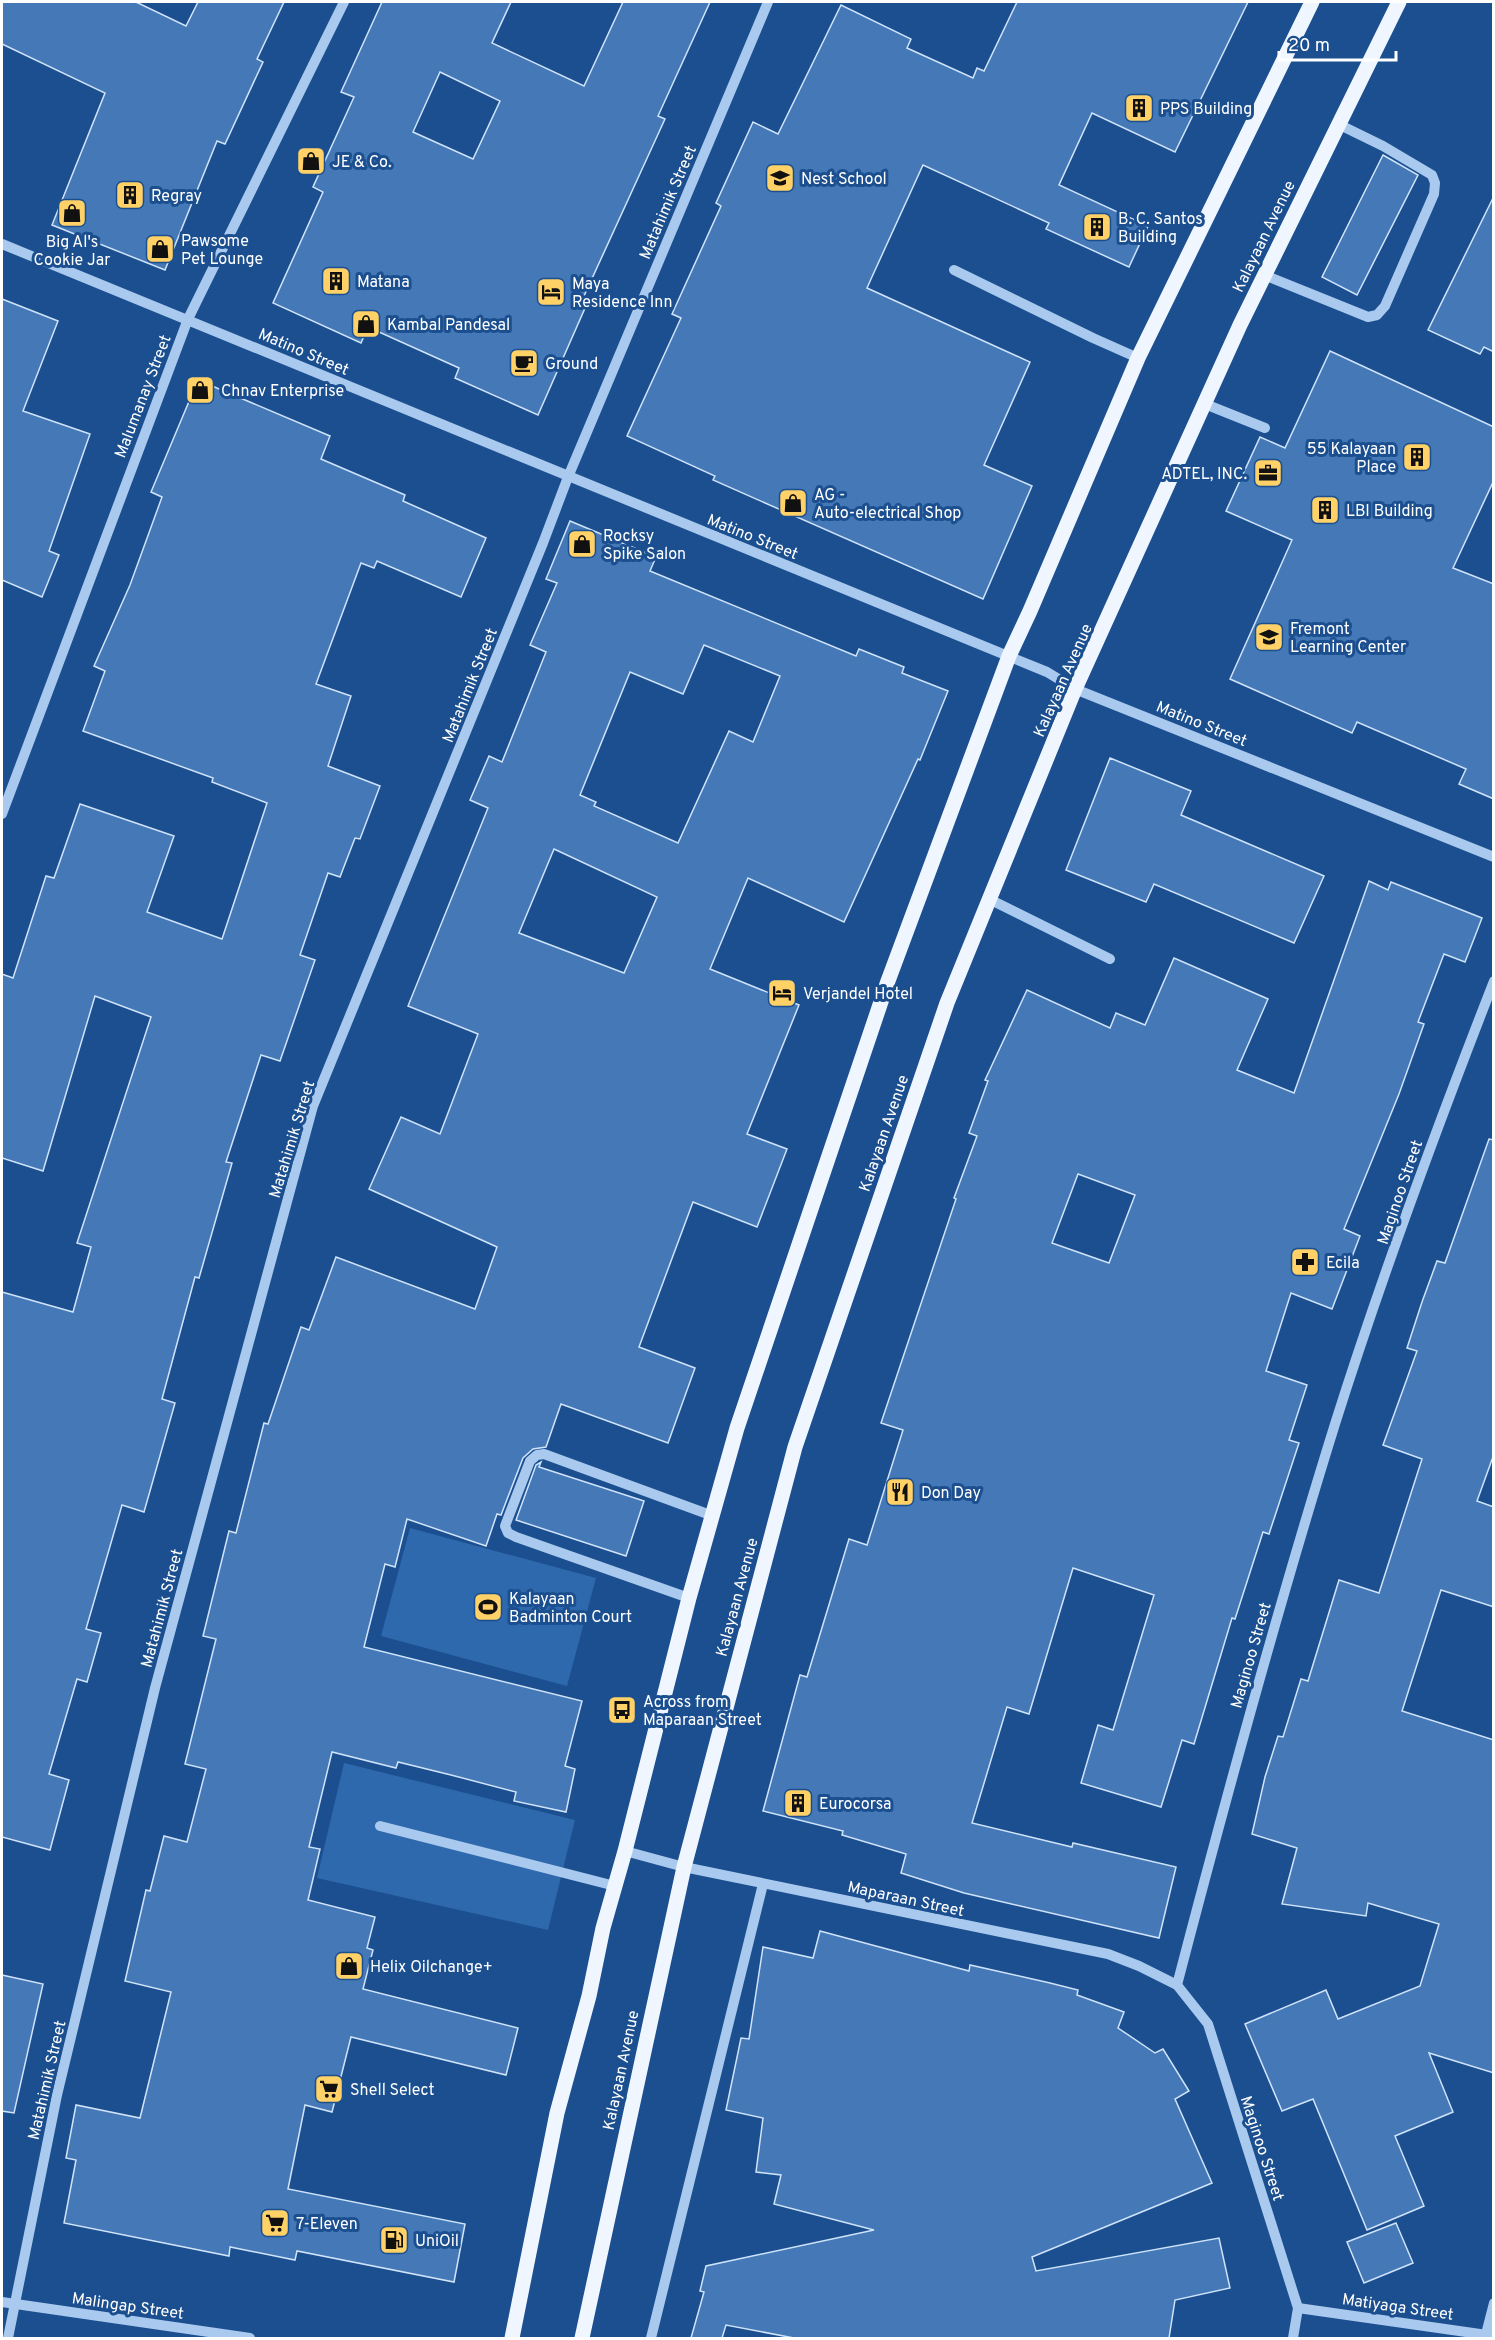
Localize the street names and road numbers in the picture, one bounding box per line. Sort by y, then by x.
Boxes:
street label: Matahimik Street [636,143,702,263]
street label: Kalayaan Avenue [1229,178,1301,296]
street label: Matino Street [255,325,351,381]
street label: Malumanay Street [111,332,177,461]
street label: Matino Street [704,511,801,565]
street label: Kalayaan Avenue [1030,621,1098,741]
street label: Matahimik Street [439,626,503,746]
street label: Matino Street [1153,698,1250,752]
street label: Kalayaan Avenue [856,1073,914,1195]
street label: Matahimik Street [266,1078,320,1201]
street label: Maginoo Street [1374,1138,1428,1248]
street label: Kalayaan Avenue [712,1536,763,1659]
street label: Matahimik Street [138,1547,188,1670]
street label: Maginoo Street [1227,1600,1277,1711]
street label: Maparaan Street [845,1878,966,1922]
street label: Kalayaan Avenue [599,2009,644,2132]
street label: Matahimik Street [24,2019,71,2142]
street label: Maginoo Street [1235,2094,1287,2204]
street label: Malingap Street [70,2289,185,2325]
street label: Matiyaga Street [1341,2290,1455,2326]

